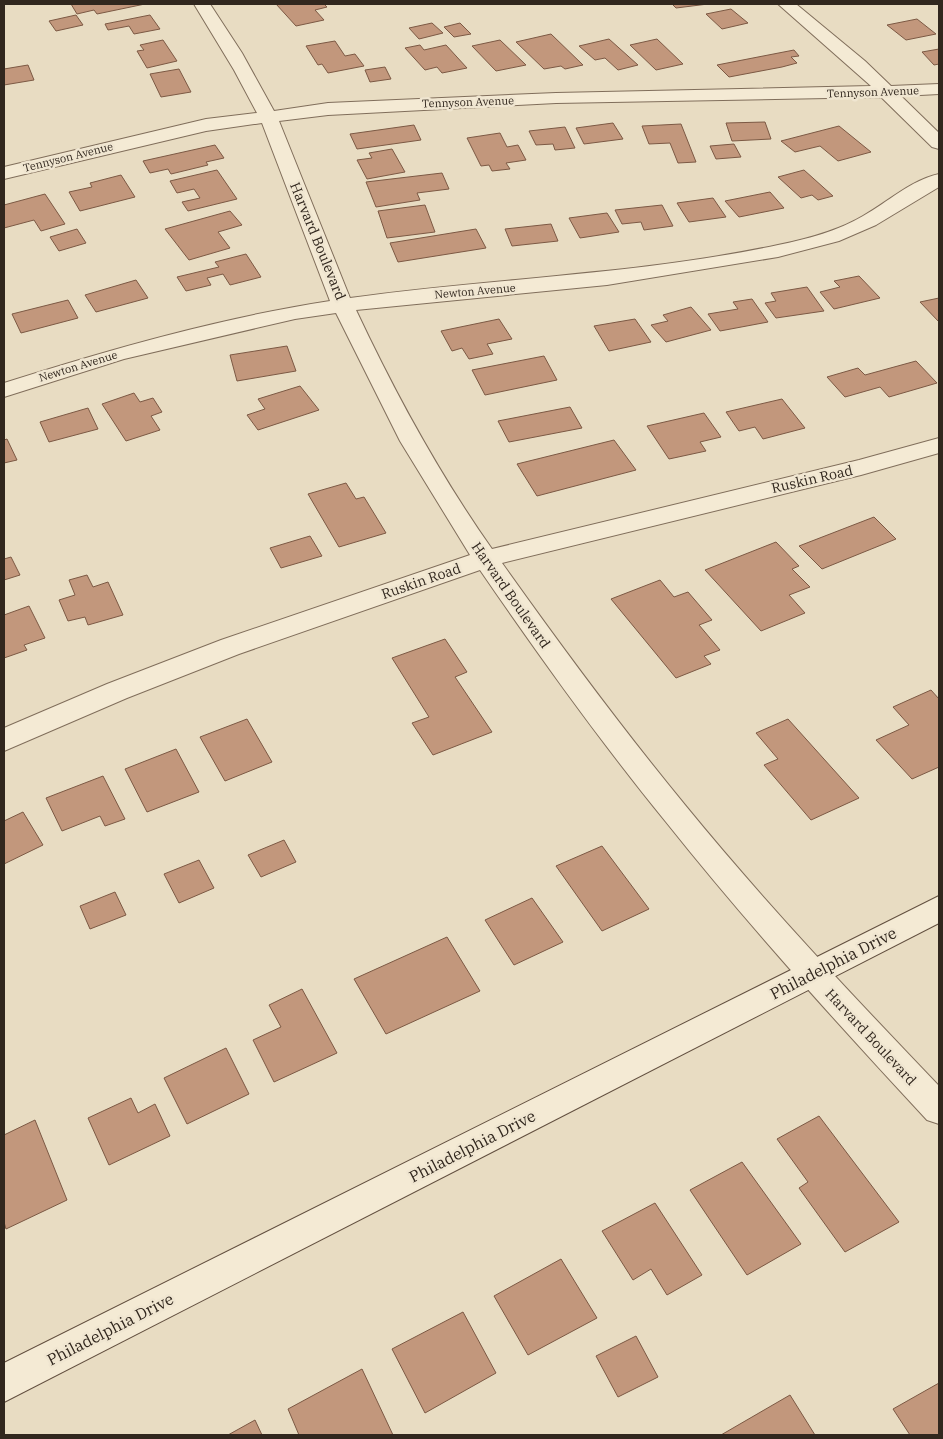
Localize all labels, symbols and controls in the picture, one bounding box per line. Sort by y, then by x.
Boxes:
street label: Tennyson Avenue [827,83,919,101]
street label: Tennyson Avenue [422,93,514,111]
street label: Tennyson Avenue [22,139,114,175]
street label: Harvard Boulevard [286,179,350,303]
street label: Newton Avenue [434,280,516,302]
street label: Newton Avenue [37,347,119,385]
street label: Ruskin Road [770,461,855,497]
street label: Harvard Boulevard [468,538,555,652]
street label: Ruskin Road [379,559,464,603]
street label: Philadelphia Drive [766,922,900,1004]
street label: Harvard Boulevard [822,985,921,1089]
street label: Philadelphia Drive [405,1105,539,1187]
street label: Philadelphia Drive [43,1288,177,1370]

